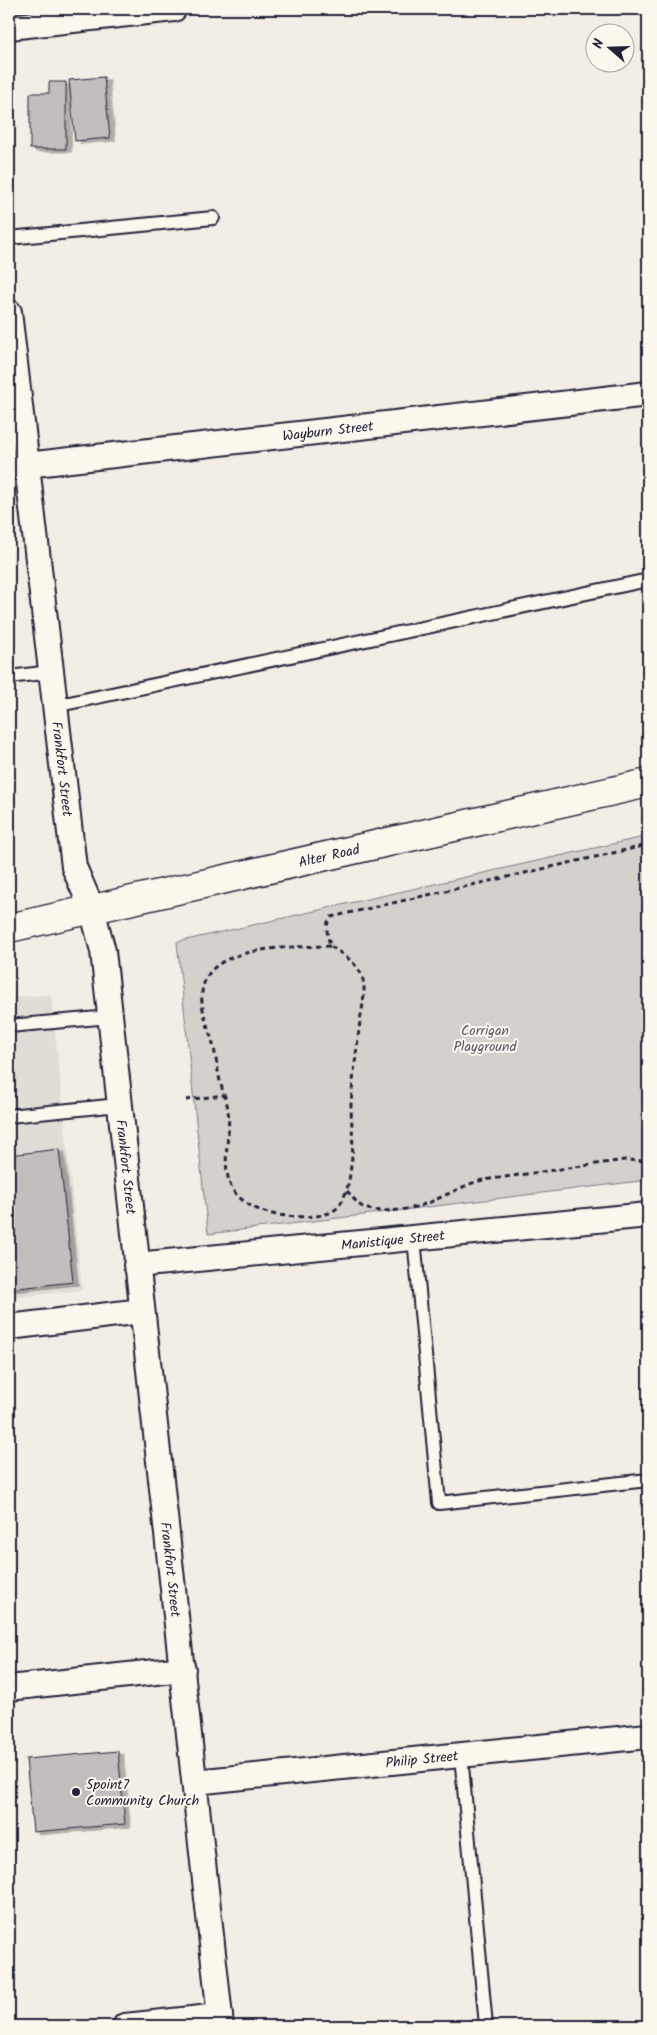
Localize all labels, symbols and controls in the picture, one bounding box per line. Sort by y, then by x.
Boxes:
north arrow [584,22,634,72]
text: N [587,36,611,52]
street label: Wayburn Street [281,415,375,448]
street label: Frankfort Street [45,720,78,818]
street label: Alter Road [296,839,363,874]
park label: Corrigan Playground [454,1020,517,1058]
street label: Frankfort Street [109,1118,142,1216]
street label: Manistique Street [340,1225,446,1257]
street label: Frankfort Street [154,1521,186,1619]
street label: Philip Street [384,1745,460,1775]
place label: 5point7 Community Church [86,1774,199,1812]
marker: 5point7 Community Church [70,1786,82,1798]

